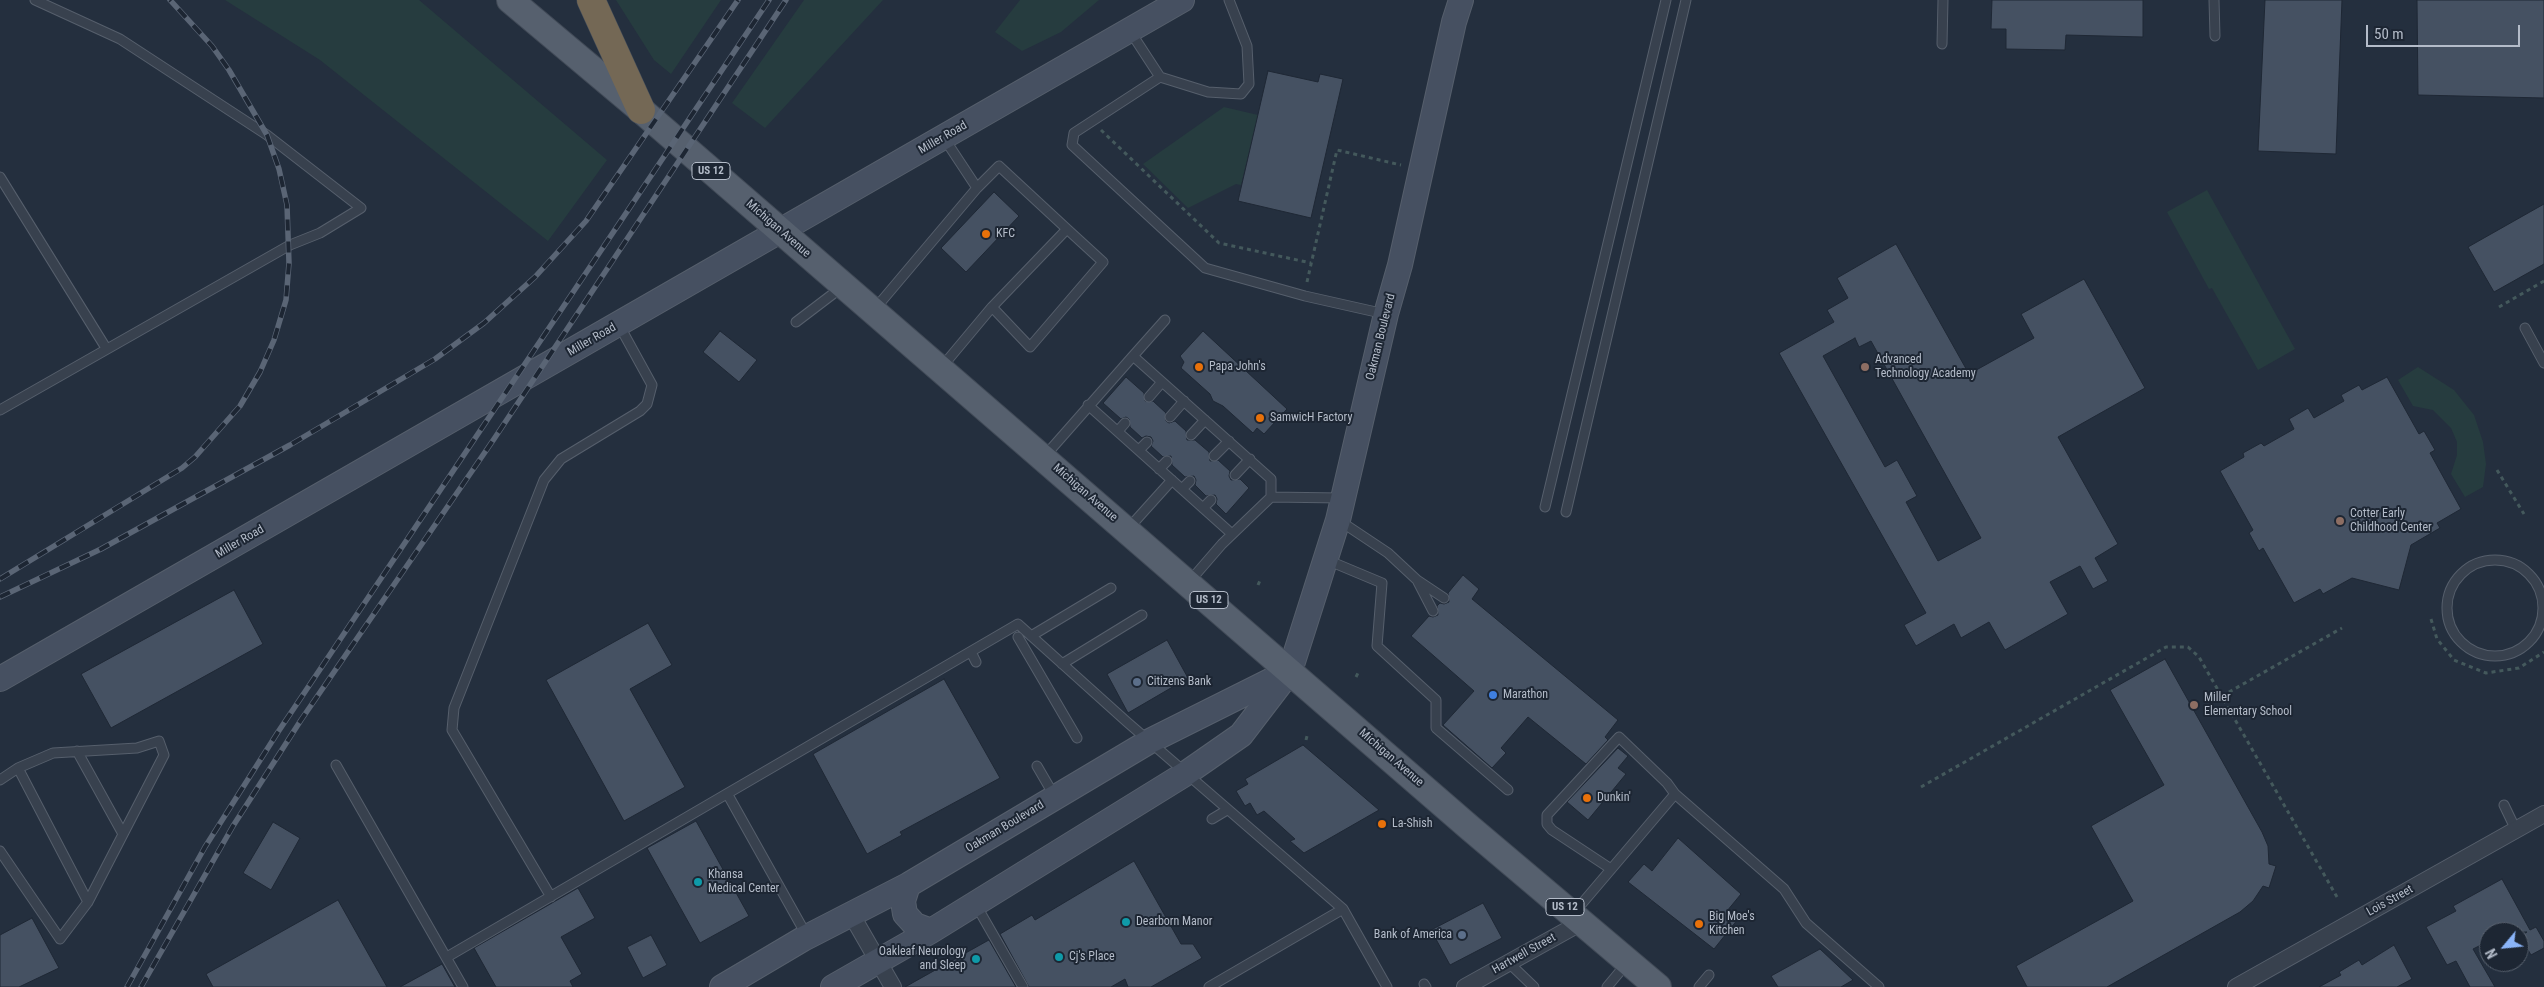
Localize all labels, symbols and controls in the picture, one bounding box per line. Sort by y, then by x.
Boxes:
scale bar [2369,15,2523,47]
text: 50 m [2374,25,2404,43]
street label: Miller Road [916,118,970,158]
road number: US 12 [692,162,730,180]
street label: Michigan Avenue [743,197,813,261]
place label: KFC [996,227,1015,241]
marker: KFC [980,228,992,240]
street label: Oakman Boulevard [1363,292,1399,382]
street label: Miller Road [565,320,619,360]
place label: Advanced Technology Academy [1875,353,1976,381]
place label: Papa John's [1209,360,1266,374]
marker: Papa John's [1193,361,1205,373]
marker: Advanced Technology Academy [1859,361,1871,373]
place label: SamwicH Factory [1270,411,1352,425]
marker: SamwicH Factory [1254,412,1266,424]
street label: Michigan Avenue [1050,461,1120,525]
place label: Cotter Early Childhood Center [2350,507,2432,535]
marker: Cotter Early Childhood Center [2334,515,2346,527]
street label: Miller Road [213,522,267,562]
road number: US 12 [1190,592,1228,608]
place label: Citizens Bank [1147,675,1211,689]
marker: Citizens Bank [1131,676,1143,688]
place label: Marathon [1503,688,1548,702]
marker: Marathon [1487,689,1499,701]
place label: Miller Elementary School [2204,691,2292,719]
marker: Miller Elementary School [2188,699,2200,711]
street label: Michigan Avenue [1356,726,1426,790]
place label: Dunkin' [1597,791,1631,805]
marker: Dunkin' [1581,792,1593,804]
street label: Oakman Boulevard [963,798,1047,856]
place label: La-Shish [1392,817,1432,831]
marker: La-Shish [1376,818,1388,830]
place label: Khansa Medical Center [708,868,779,896]
marker: Khansa Medical Center [692,876,704,888]
street label: Lois Street [2364,882,2416,920]
road number: US 12 [1546,899,1584,916]
place label: Big Moe's Kitchen [1709,910,1755,938]
place label: Dearborn Manor [1136,915,1212,929]
marker: Dearborn Manor [1120,916,1132,928]
marker: Big Moe's Kitchen [1693,918,1705,930]
north arrow [2479,922,2529,972]
place label: Bank of America [1374,928,1452,942]
marker: Bank of America [1456,929,1468,941]
street label: Hartwell Street [1490,931,1558,977]
place label: Oakleaf Neurology and Sleep [879,945,966,973]
text: N [2483,946,2501,961]
place label: Cj's Place [1069,950,1115,964]
marker: Cj's Place [1053,951,1065,963]
marker: Oakleaf Neurology and Sleep [970,953,982,965]

